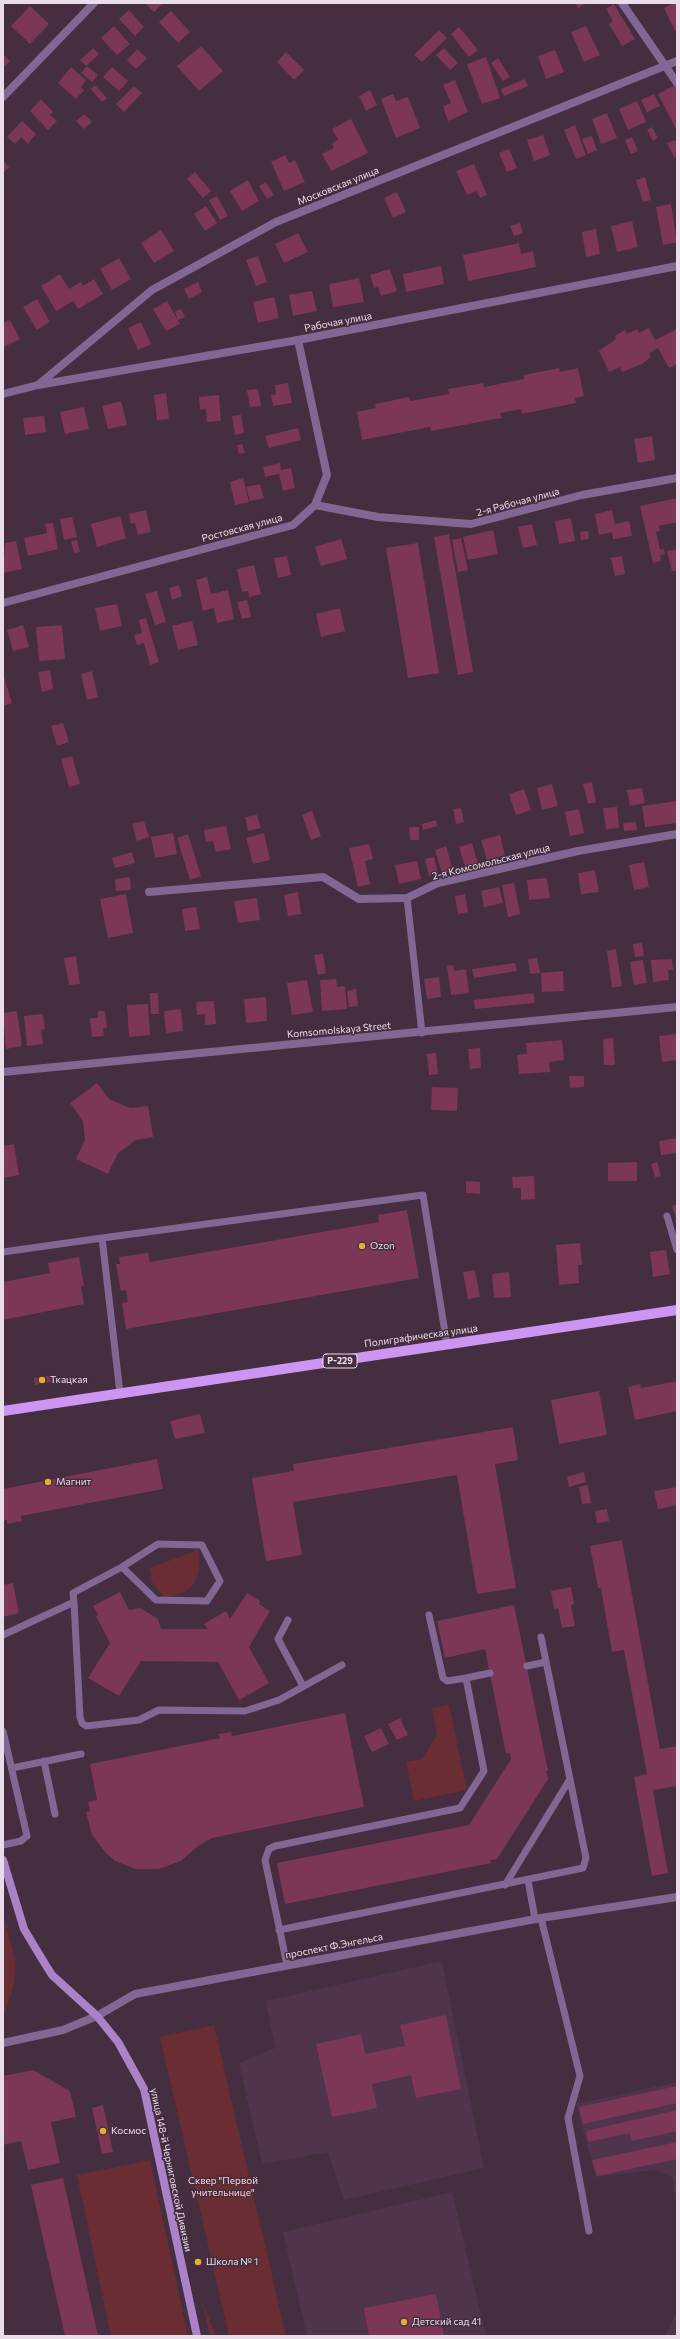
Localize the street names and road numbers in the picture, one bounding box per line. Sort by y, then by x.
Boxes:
street label: Московская улица [295,164,381,208]
street label: Рабочая улица [303,310,373,334]
street label: 2-я Рабочая улица [475,485,561,519]
street label: Ростовская улица [200,511,284,545]
street label: 2-я Комсомольская улица [431,842,551,882]
street label: Komsomolskaya Street [286,1019,392,1041]
street label: Полиграфическая улица [363,1322,479,1350]
road number: Р-229 [323,1354,357,1368]
street label: проспект Ф.Энгельса [284,1931,384,1961]
street label: улица 148-й Черниговской Дивизии [148,2087,194,2253]

